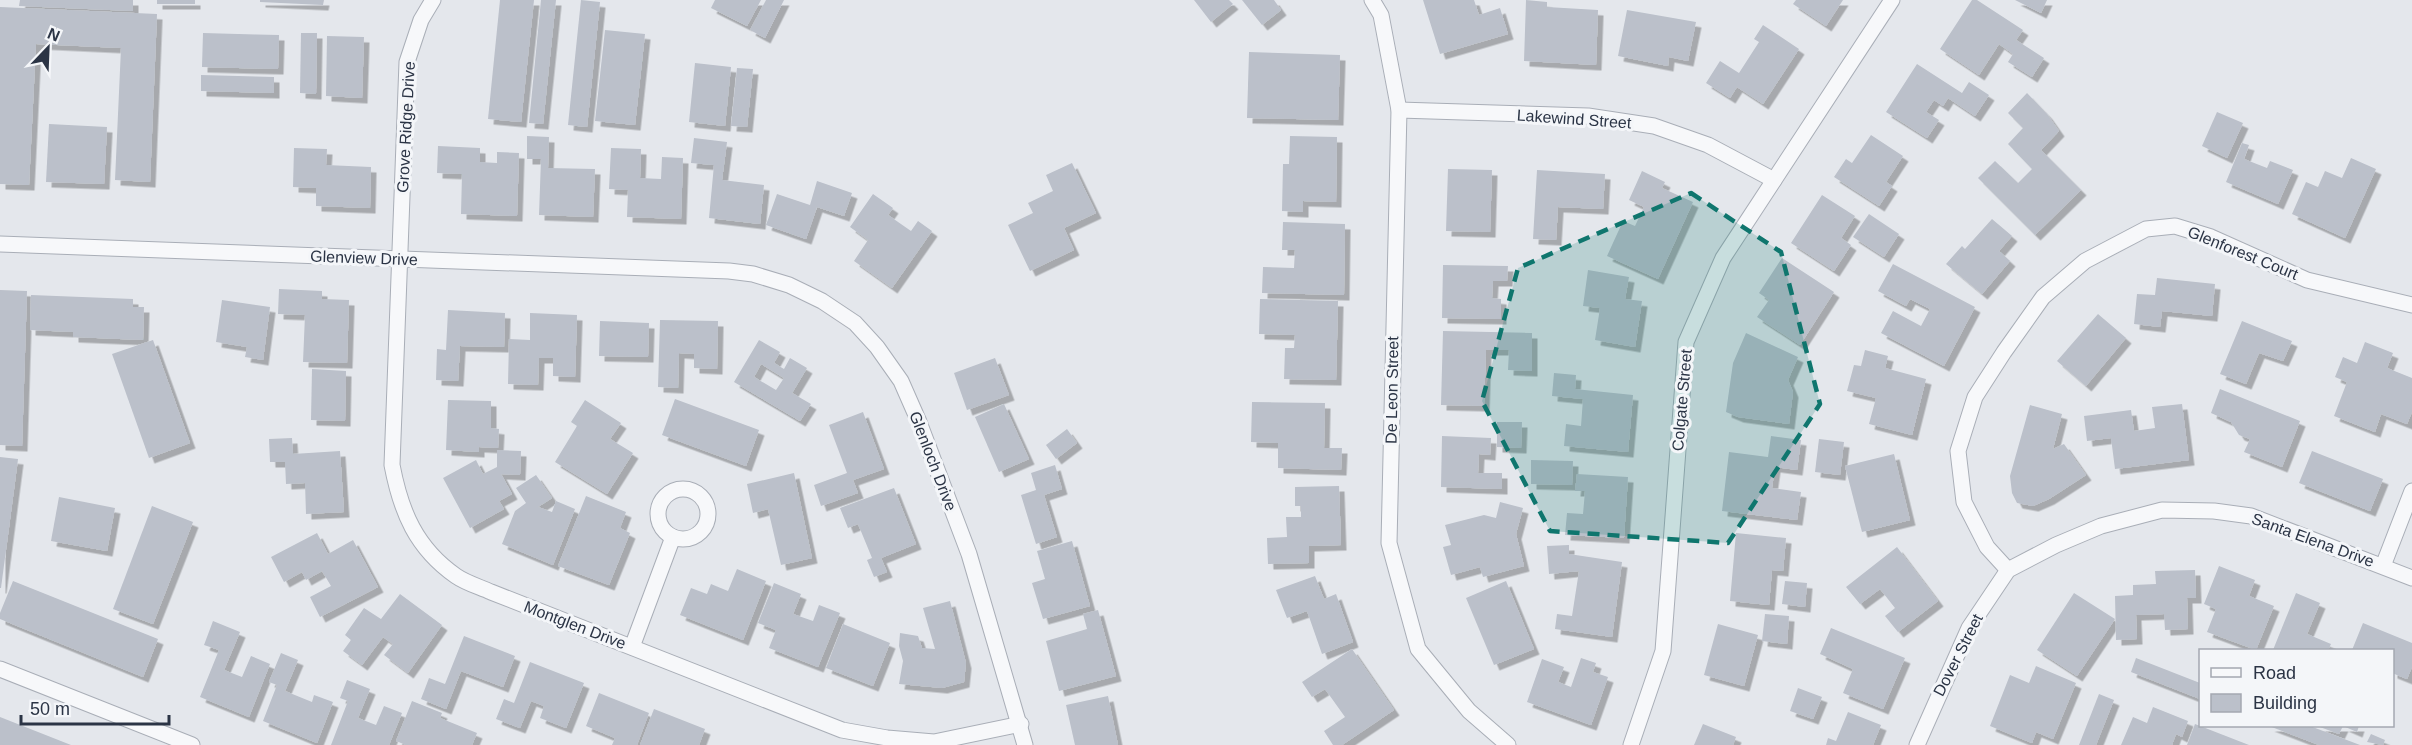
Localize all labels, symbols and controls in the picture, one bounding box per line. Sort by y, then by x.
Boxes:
north arrow [18,18,78,78]
text: N [45,25,62,45]
street label: Grove Ridge Drive [394,61,418,193]
street label: Lakewind Street [1516,107,1632,132]
street label: Glenforest Court [2185,223,2301,283]
street label: Glenview Drive [310,248,418,268]
street label: De Leon Street [1383,335,1401,444]
street label: Colgate Street [1669,348,1695,452]
street label: Glenloch Drive [906,409,960,513]
street label: Santa Elena Drive [2249,510,2377,570]
street label: Montglen Drive [522,598,628,652]
street label: Dover Street [1930,611,1986,699]
legend [2199,649,2394,727]
text: Road [2253,663,2296,683]
scale bar [21,688,170,726]
text: Building [2253,693,2317,713]
text: 50 m [30,699,70,719]

